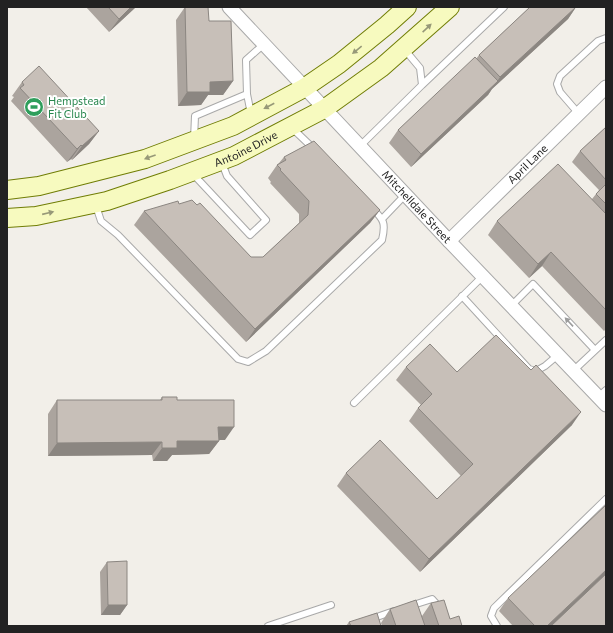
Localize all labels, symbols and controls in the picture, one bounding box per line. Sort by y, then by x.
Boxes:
one-way arrow [422,23,432,33]
one-way arrow [351,45,362,54]
place label: Hempstead Fit Club [48,94,105,120]
sports icon: Hempstead Fit Club [23,96,45,118]
one-way arrow [264,103,275,109]
street label: Antoine Drive [212,128,279,169]
street label: April Lane [505,141,550,186]
one-way arrow [144,155,156,161]
street label: Mitchelldale Street [380,167,455,246]
one-way arrow [42,210,54,216]
one-way arrow [564,317,573,327]

